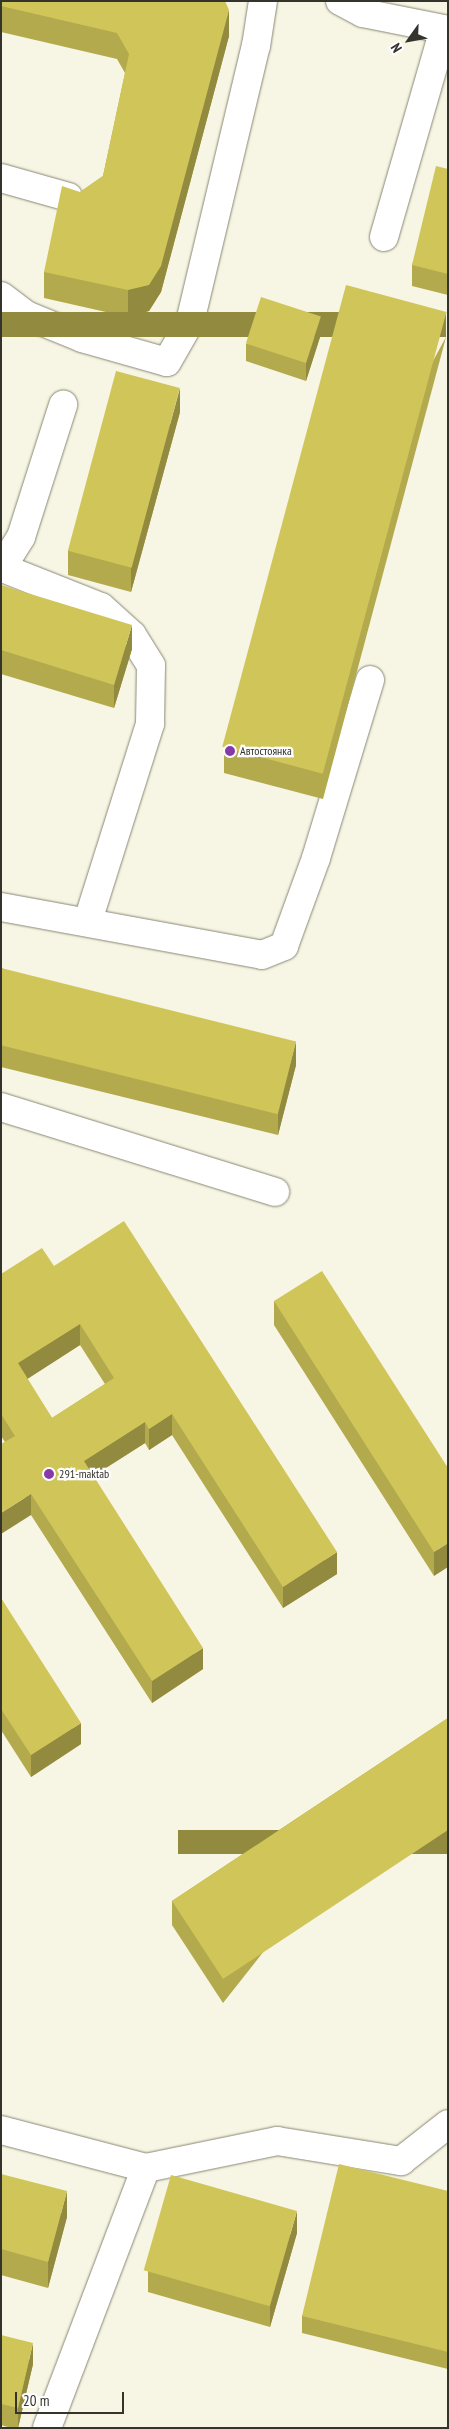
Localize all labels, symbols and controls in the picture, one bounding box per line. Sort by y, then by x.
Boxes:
north arrow [384,15,434,65]
text: N [387,40,406,56]
place label: Автостоянка [240,744,292,758]
marker: Автостоянка [224,745,236,757]
place label: 291-maktab [59,1467,109,1481]
marker: 291-maktab [43,1468,55,1480]
scale bar [18,2382,126,2414]
text: 20 m [23,2391,49,2410]

